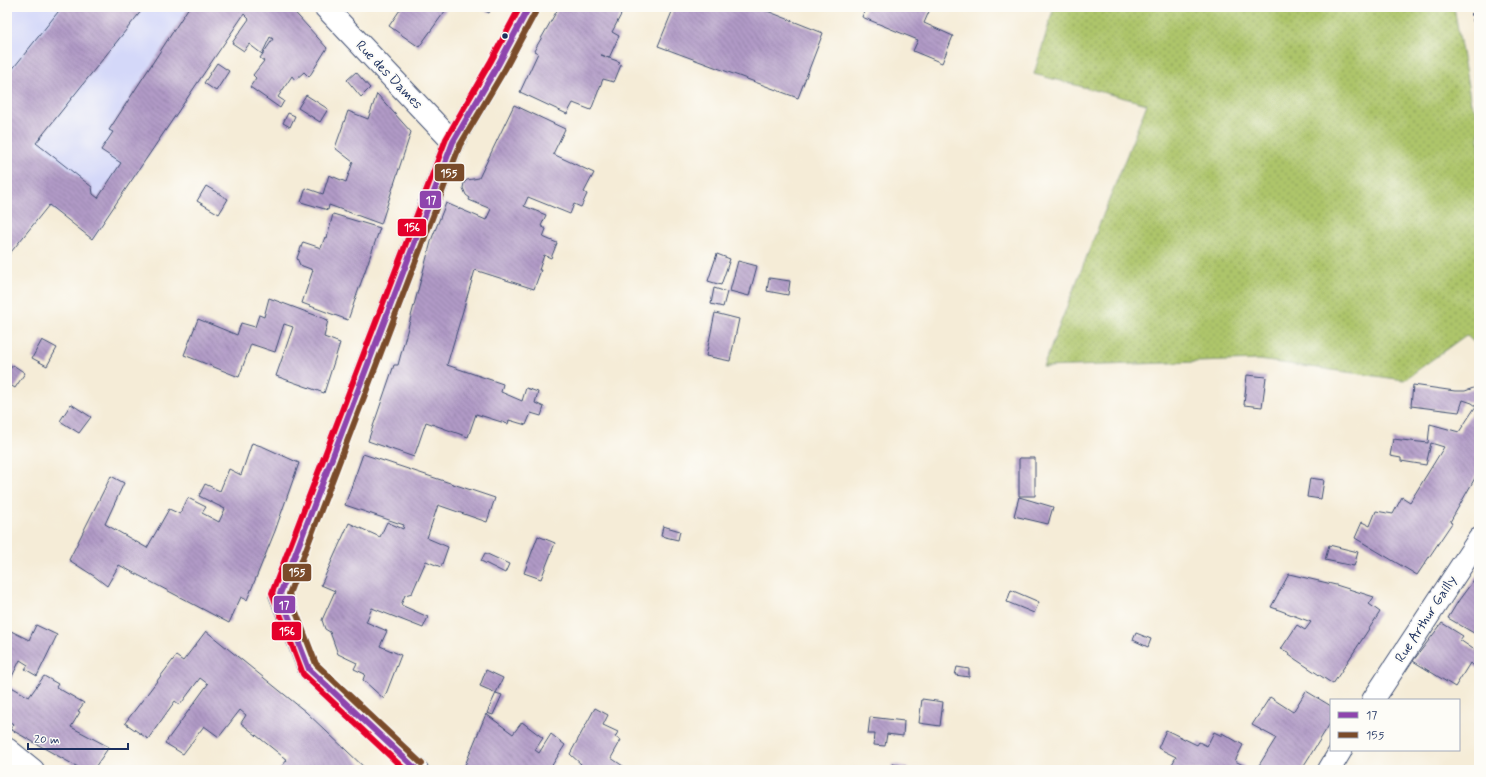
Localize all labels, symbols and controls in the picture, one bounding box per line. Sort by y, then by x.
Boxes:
unlabelled marker [500,31,510,41]
street label: Rue des Dames [352,37,426,113]
line badge: 155 [434,163,465,182]
text: 155 [441,167,457,181]
line badge: 17 [419,190,442,209]
text: 17 [426,194,437,208]
line badge: 156 [397,218,427,237]
text: 156 [404,221,420,235]
line badge: 155 [282,563,312,582]
text: 155 [289,566,305,580]
street label: Rue Arthur Gailly [1391,572,1461,666]
line badge: 17 [273,595,296,614]
text: 17 [279,599,290,613]
line badge: 156 [271,621,302,641]
text: 156 [279,625,295,639]
legend [1330,699,1460,751]
text: 17 [1366,708,1377,724]
scale bar [28,725,128,751]
text: 155 [1366,728,1385,744]
text: 20 m [34,732,60,748]

